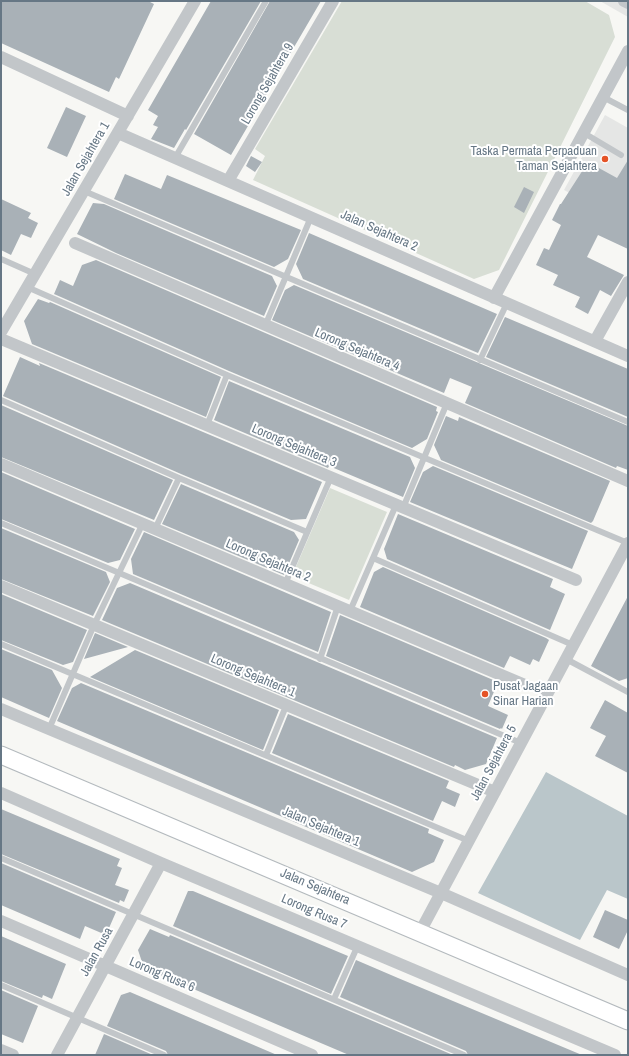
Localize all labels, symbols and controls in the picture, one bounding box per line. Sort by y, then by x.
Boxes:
street label: Lorong Sejahtera 9 [239,41,297,127]
street label: Jalan Sejahtera 1 [59,119,113,199]
place label: Taska Permata Perpaduan Taman Sejahtera [471,144,597,175]
marker: Taska Permata Perpaduan Taman Sejahtera [600,154,610,164]
street label: Jalan Sejahtera 2 [338,207,420,255]
street label: Lorong Sejahtera 4 [312,325,402,375]
street label: Lorong Sejahtera 3 [249,421,339,471]
street label: Lorong Sejahtera 2 [223,536,313,586]
street label: Lorong Sejahtera 1 [208,651,298,701]
place label: Pusat Jagaan Sinar Harian [493,679,558,710]
marker: Pusat Jagaan Sinar Harian [480,689,490,699]
street label: Jalan Sejahtera 5 [468,723,520,803]
street label: Jalan Sejahtera 1 [280,804,362,850]
street label: Jalan Sejahtera [278,865,352,909]
street label: Lorong Rusa 7 [279,891,349,933]
street label: Jalan Rusa [77,925,117,979]
street label: Lorong Rusa 6 [127,954,197,996]

